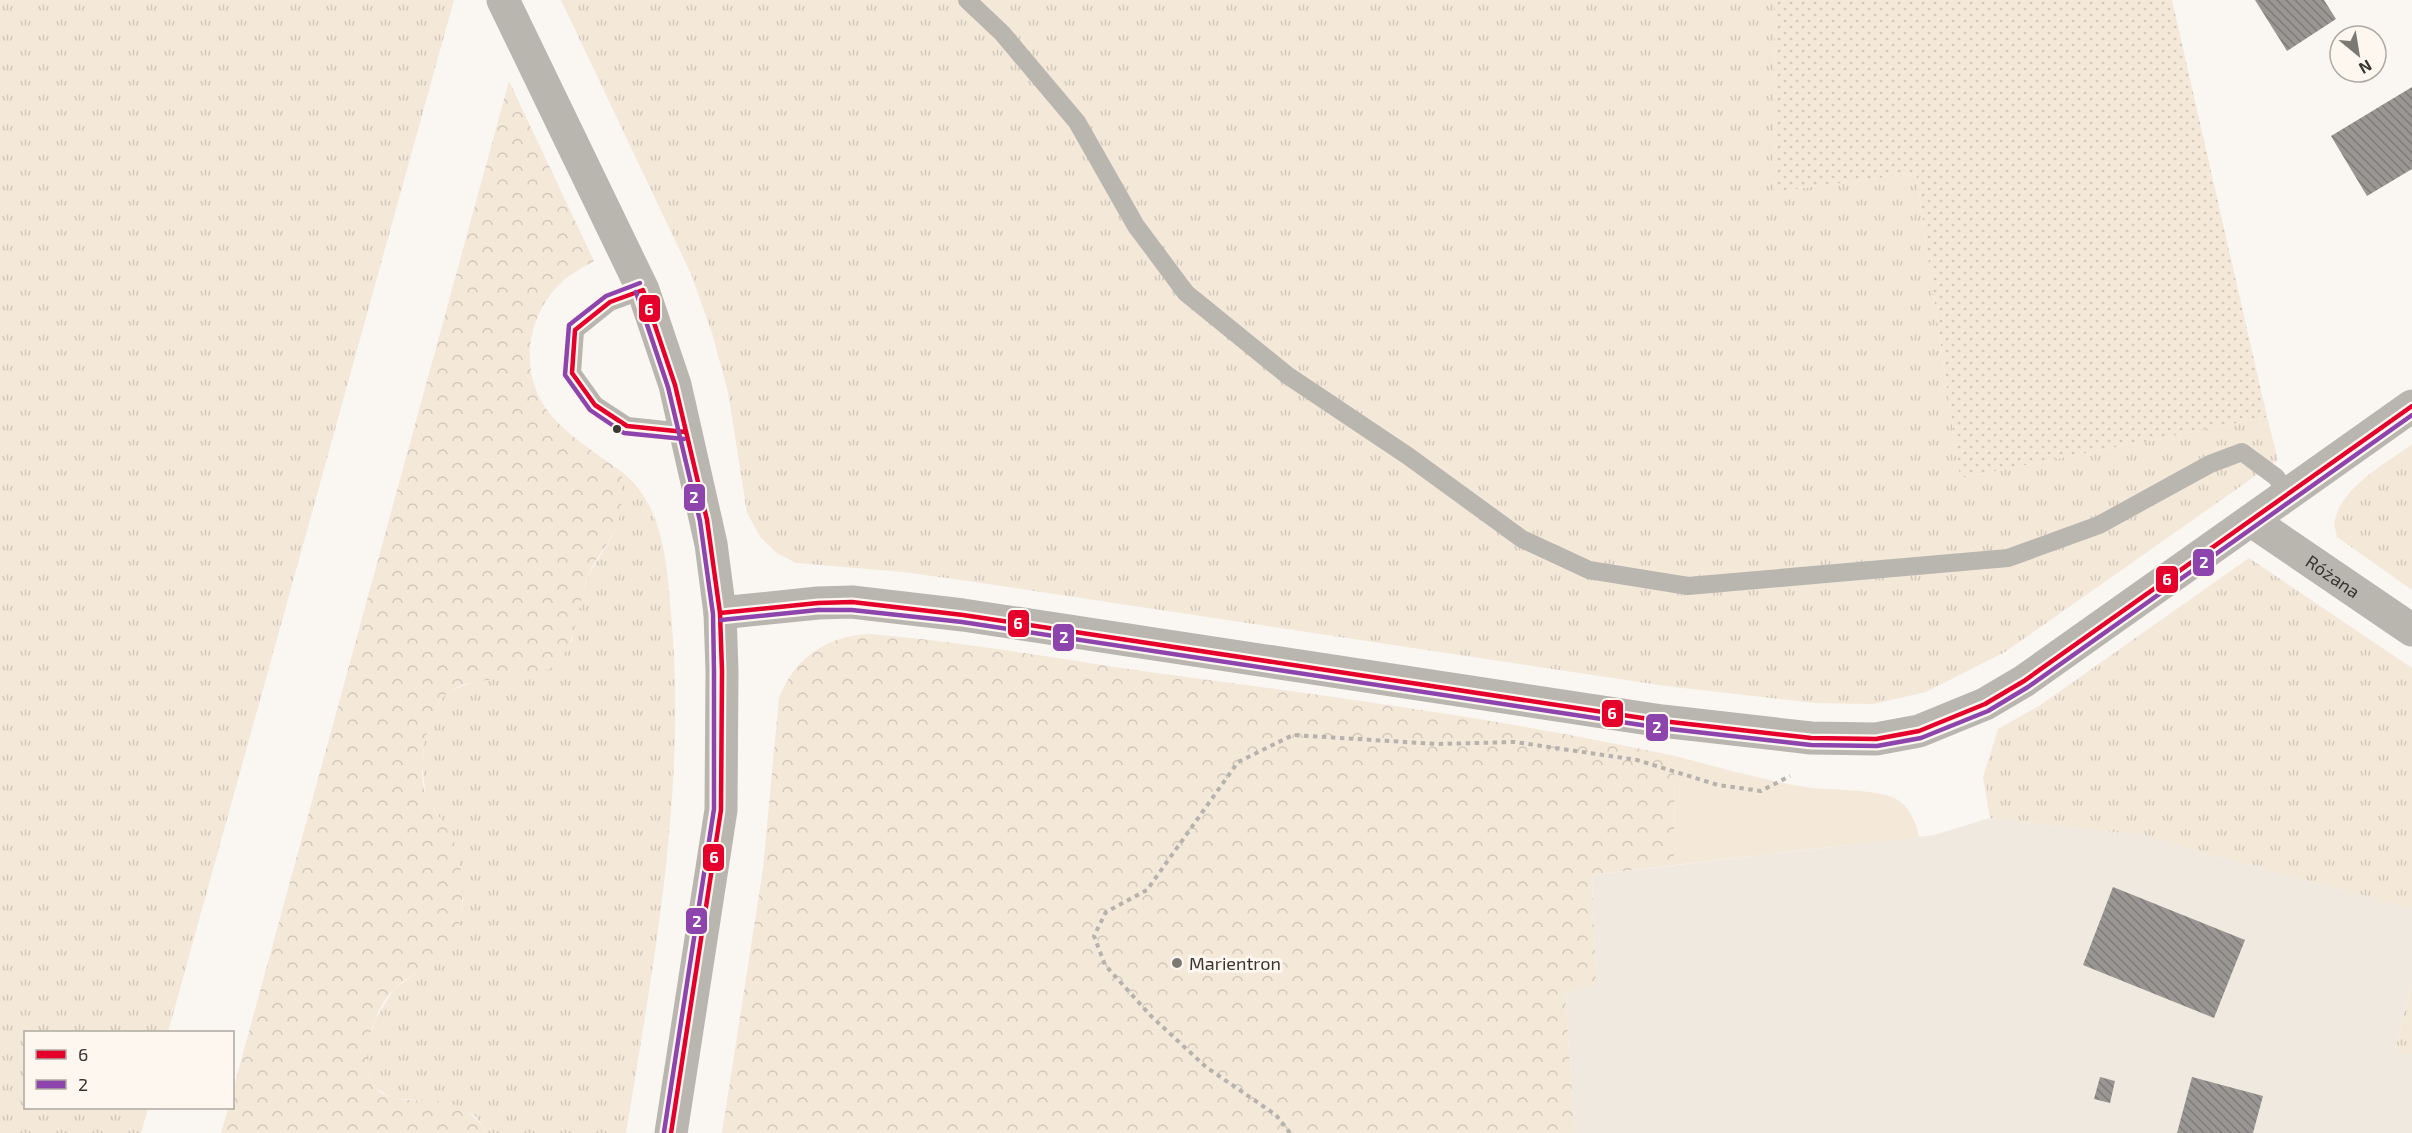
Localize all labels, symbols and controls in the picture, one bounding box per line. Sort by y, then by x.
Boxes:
north arrow [2328,24,2388,84]
text: N [2356,56,2376,79]
line badge: 6 [638,294,661,323]
text: 6 [644,299,654,318]
unlabelled marker [611,423,623,435]
line badge: 2 [683,483,706,512]
text: 2 [689,487,699,506]
line badge: 2 [2192,548,2215,577]
street label: Różana [2302,550,2364,602]
text: 2 [2199,552,2209,571]
line badge: 6 [2155,565,2179,594]
text: 6 [2162,569,2172,588]
line badge: 6 [1007,609,1030,638]
text: 6 [1013,613,1023,632]
line badge: 2 [1052,623,1075,652]
text: 2 [1059,627,1069,646]
line badge: 6 [1601,699,1624,728]
text: 6 [1607,703,1617,722]
line badge: 2 [1645,713,1669,742]
text: 2 [1652,717,1662,736]
line badge: 6 [702,843,725,872]
text: 6 [709,847,719,866]
line badge: 2 [685,907,708,935]
text: 2 [692,911,702,930]
place label: Marientron [1189,952,1281,974]
marker: Marientron [1170,956,1184,970]
legend [24,1031,234,1109]
text: 6 [78,1043,88,1065]
text: 2 [78,1073,88,1095]

